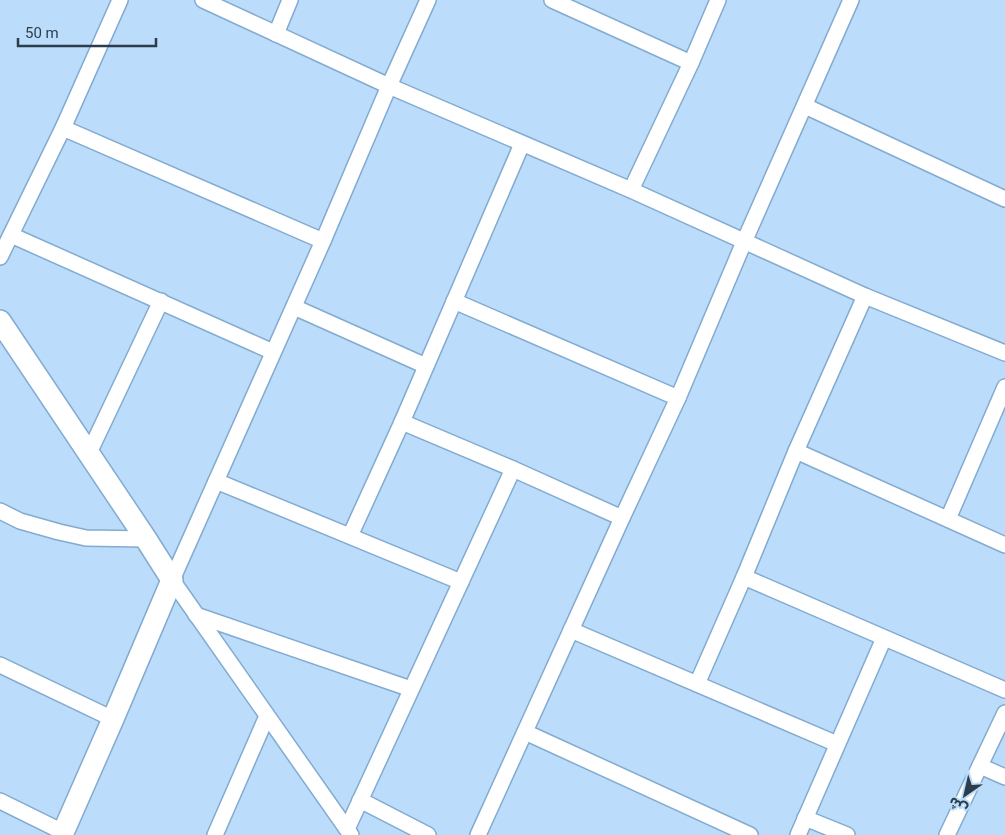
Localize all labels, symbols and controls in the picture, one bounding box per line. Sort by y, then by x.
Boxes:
scale bar [18,15,155,47]
text: 50 m [25,24,59,42]
north arrow [940,770,990,820]
text: ش [945,794,970,818]

